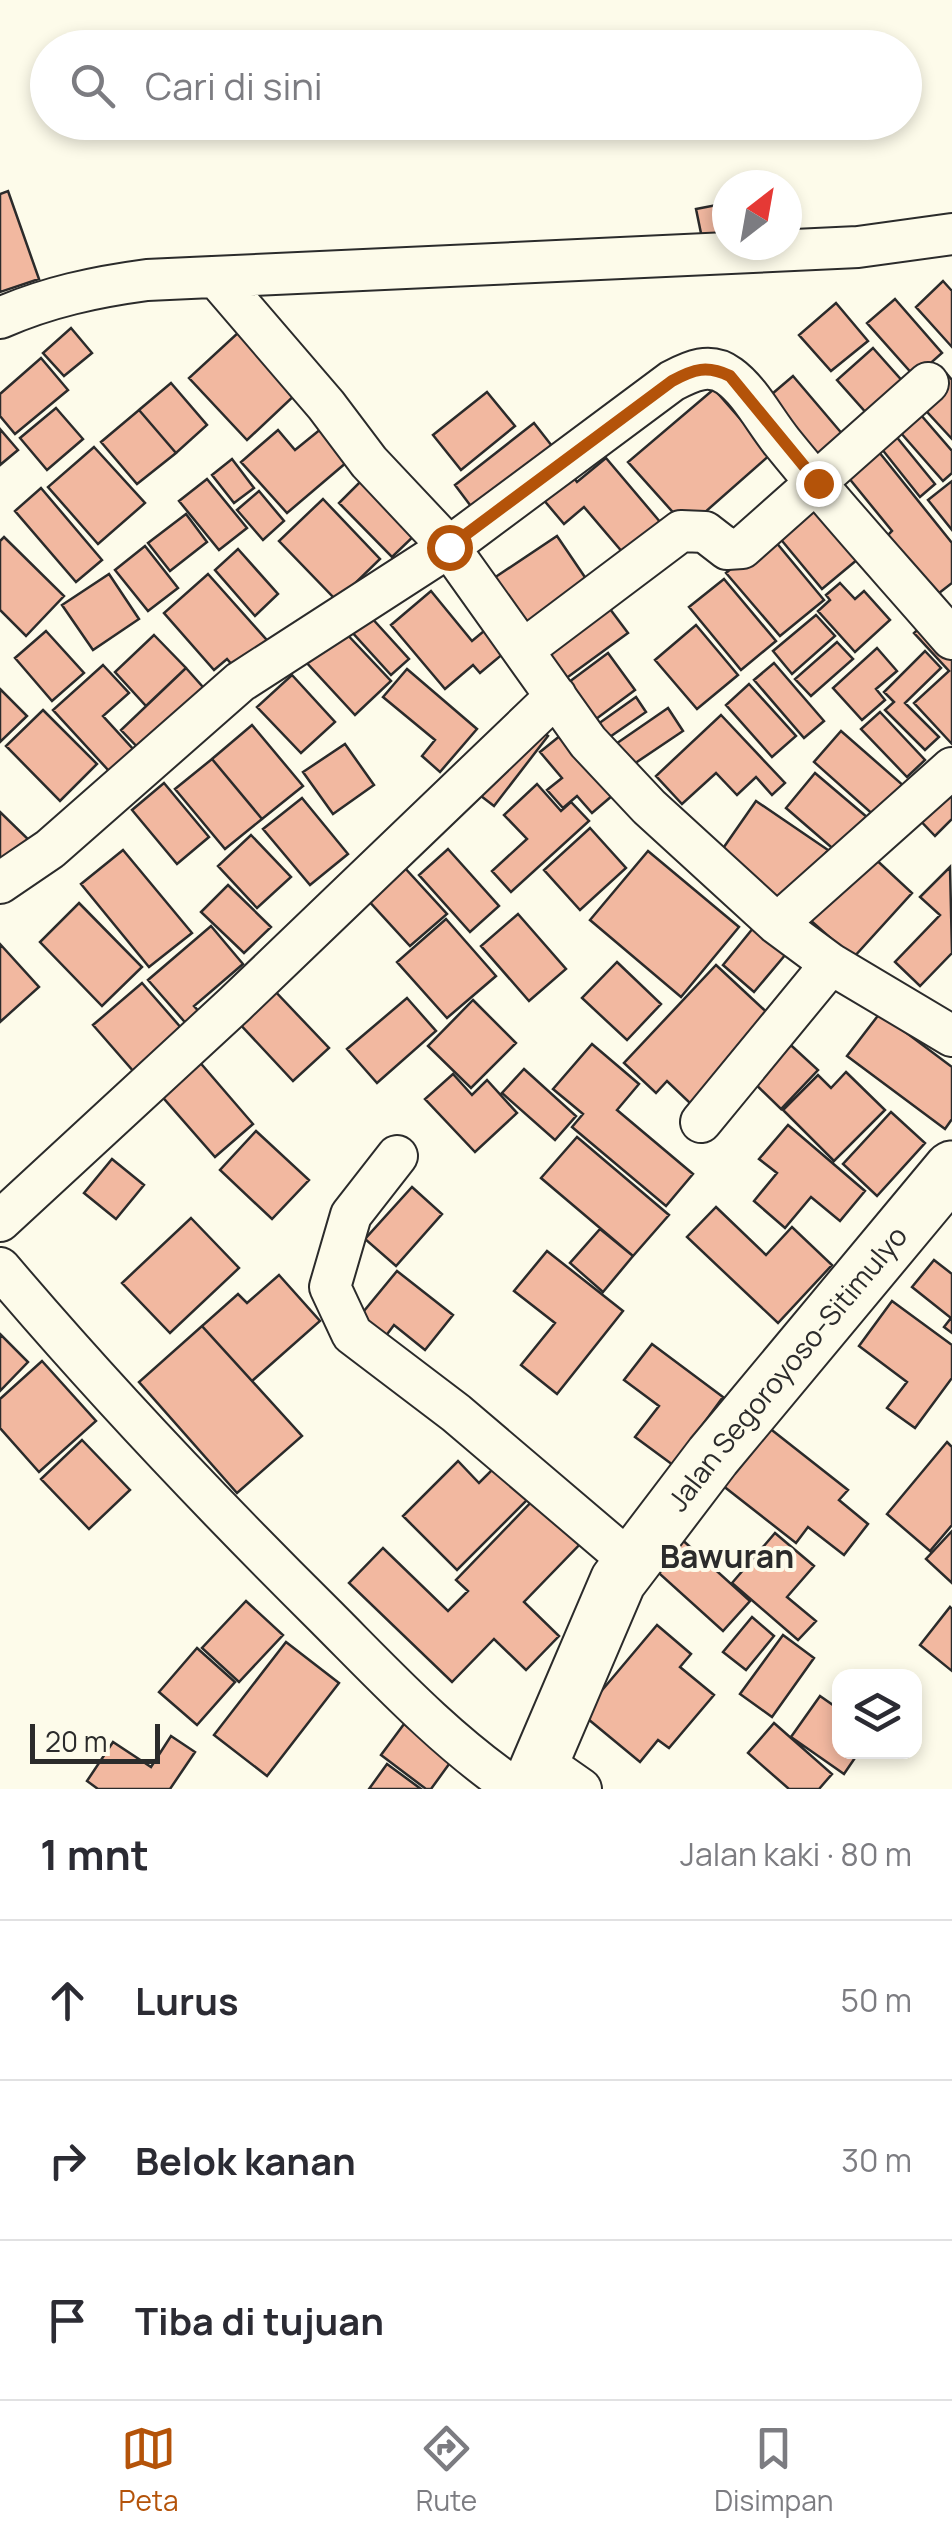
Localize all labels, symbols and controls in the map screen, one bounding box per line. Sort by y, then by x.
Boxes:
search box [30,30,922,140]
icon: search [65,58,120,113]
text: Cari di sini [145,59,323,111]
north arrow [712,170,802,260]
route end [796,461,842,507]
route start [427,525,473,571]
street label: Jalan Segoroyoso-Sitimulyo [658,1217,915,1518]
district label: Bawuran [660,1534,794,1578]
map controls [832,1669,922,1759]
button: layers [832,1669,922,1759]
scale bar [30,1719,160,1764]
text: 20 m [45,1722,107,1760]
text: 1 mnt [40,1825,149,1883]
text: Jalan kaki · 80 m [680,1832,912,1876]
icon: ahead [40,1973,95,2028]
text: Lurus [135,1974,239,2026]
text: 50 m [840,1978,912,2022]
icon: right [40,2133,95,2188]
text: Belok kanan [135,2134,356,2186]
text: 30 m [841,2138,912,2182]
icon: arrive [40,2293,95,2348]
text: Tiba di tujuan [135,2294,384,2346]
tab: Peta [119,2421,179,2519]
tab: Rute [416,2421,477,2519]
tab: Disimpan [714,2421,833,2519]

